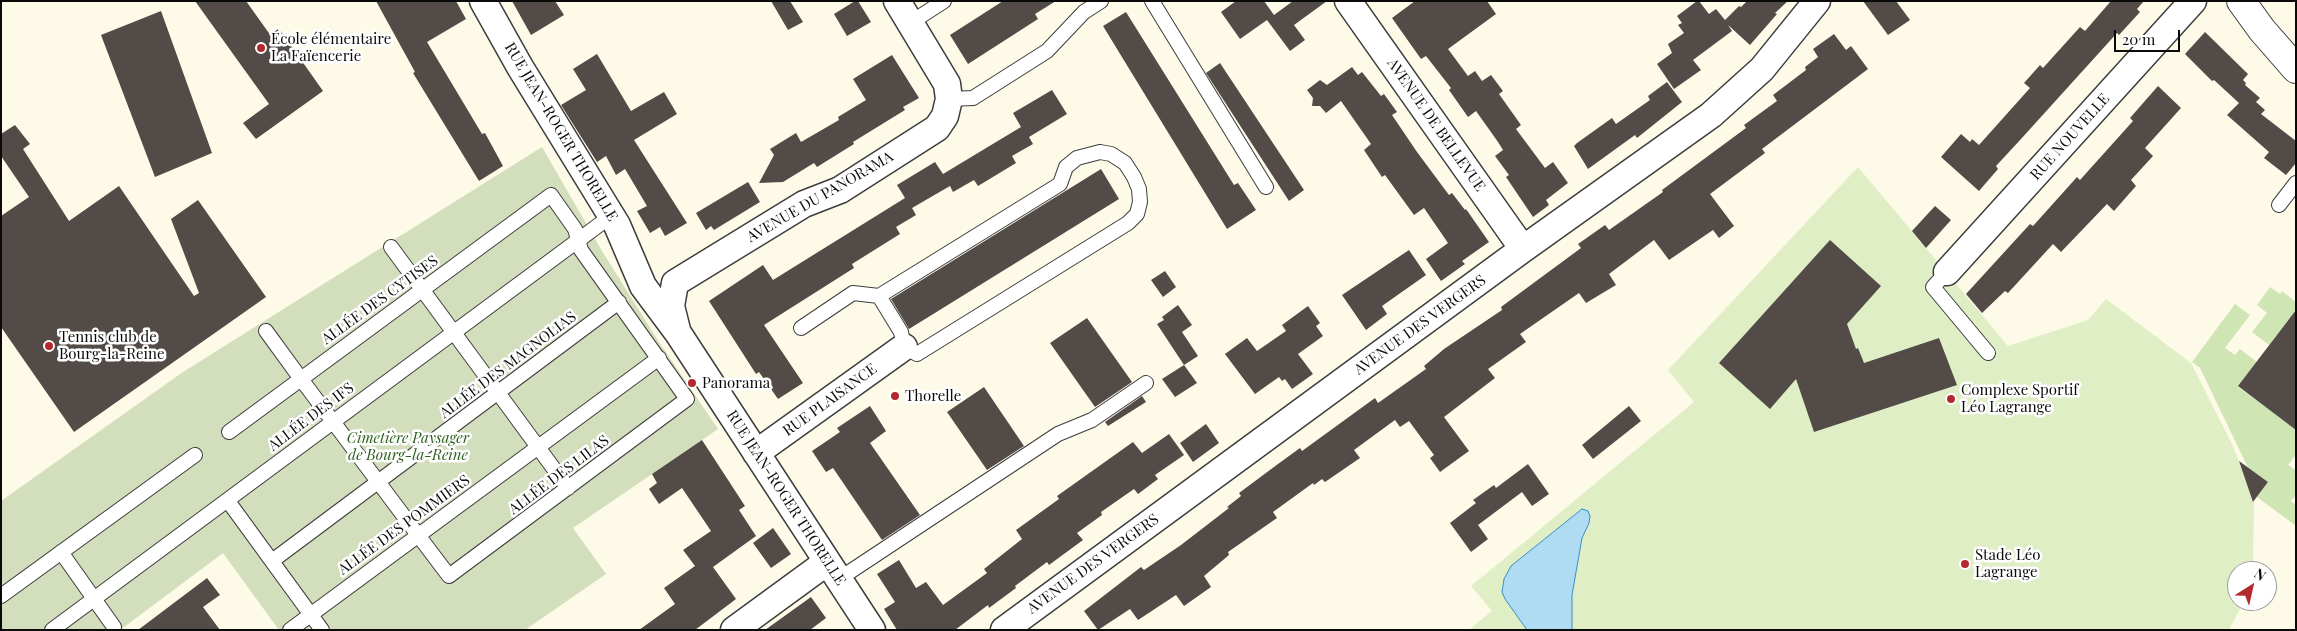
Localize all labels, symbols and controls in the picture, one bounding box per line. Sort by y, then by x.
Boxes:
scale bar [2117,20,2183,52]
text: 20 m [2122,29,2155,49]
place label: École élémentaire La Faïencerie [271,30,391,65]
street label: RUE JEAN-ROGER THORELLE [501,40,621,224]
marker: École élémentaire La Faïencerie [255,42,267,54]
street label: AVENUE DE BELLEVUE [1383,55,1489,195]
street label: RUE NOUVELLE [2027,90,2113,184]
street label: AVENUE DU PANORAMA [744,148,896,246]
street label: ALLÉE DES CYTISES [318,252,442,348]
street label: AVENUE DES VERGERS [1351,271,1489,379]
street label: ALLÉE DES MAGNOLIAS [436,308,580,422]
place label: Tennis club de Bourg-la-Reine [59,328,164,363]
marker: Tennis club de Bourg-la-Reine [43,340,55,352]
street label: RUE PLAISANCE [780,360,880,440]
place label: Panorama [702,374,770,392]
marker: Panorama [686,377,698,389]
street label: ALLÉE DES IFS [265,379,357,455]
place label: Complexe Sportif Léo Lagrange [1961,381,2078,416]
place label: Thorelle [905,387,961,405]
marker: Thorelle [889,390,901,402]
marker: Complexe Sportif Léo Lagrange [1945,393,1957,405]
street label: RUE JEAN-ROGER THORELLE [723,407,849,589]
park label: Cimetière Paysager de Bourg-la-Reine [347,429,469,464]
street label: ALLÉE DES LILAS [505,431,613,519]
street label: ALLÉE DES POMMIERS [335,471,473,579]
street label: AVENUE DES VERGERS [1024,510,1162,618]
place label: Stade Léo Lagrange [1975,546,2041,581]
marker: Stade Léo Lagrange [1959,558,1971,570]
north arrow [2227,561,2277,611]
text: N [2251,563,2270,585]

